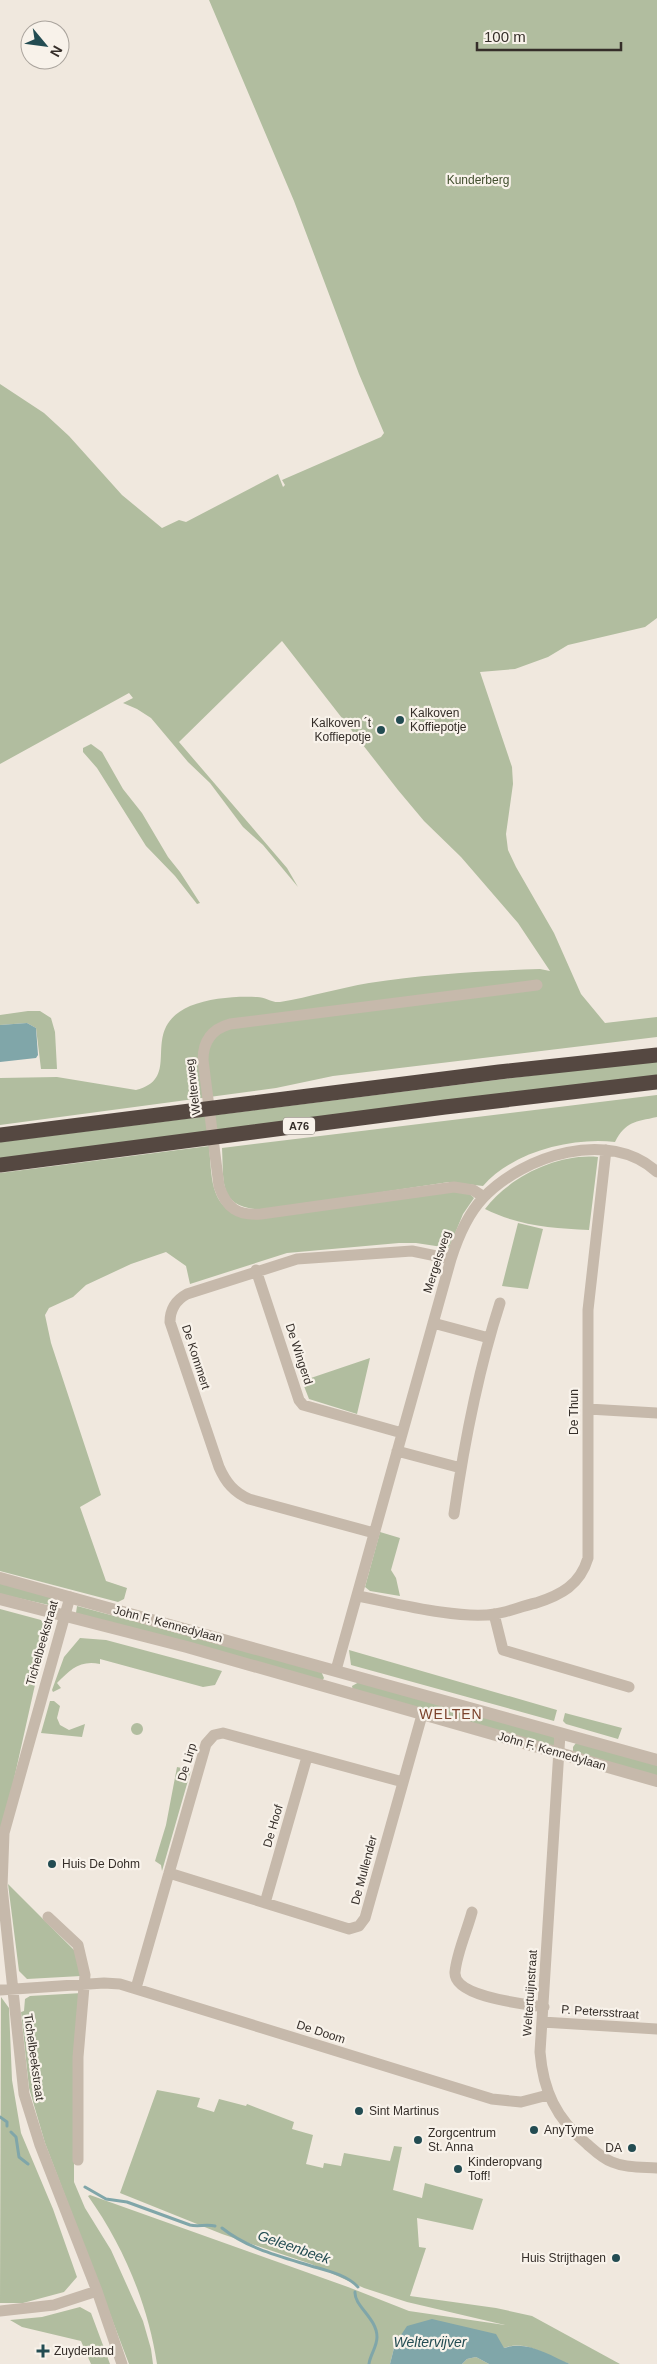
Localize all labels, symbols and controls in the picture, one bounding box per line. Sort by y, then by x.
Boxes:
north arrow [20,20,70,70]
scale bar [477,20,621,52]
text: 100 m [484,28,526,45]
text: N [47,43,66,60]
park label: Kunderberg [447,173,509,187]
place label: Kalkoven Koffiepotje [410,706,467,734]
marker: Kalkoven Koffiepotje [394,714,406,726]
place label: Kalkoven ´t Koffiepotje [311,716,372,744]
marker: Kalkoven ´t Koffiepotje [375,724,387,736]
street label: Welterweg [183,1058,203,1116]
road number: A76 [283,1118,315,1134]
street label: Mergelsweg [420,1229,454,1295]
street label: De Wingerd [283,1322,315,1386]
street label: De Kommert [179,1323,213,1392]
street label: De Thun [567,1389,581,1435]
street label: Tichelbeekstraat [23,1598,61,1687]
street label: John F. Kennedylaan [112,1603,224,1645]
district label: WELTEN [419,1706,483,1722]
street label: John F. Kennedylaan [496,1729,608,1773]
street label: De Lirp [175,1741,199,1783]
street label: De Hoof [260,1802,286,1849]
street label: De Mullender [348,1834,380,1906]
place label: Huis De Dohm [62,1857,140,1871]
marker: Huis De Dohm [46,1858,58,1870]
street label: Weltertuijnstraat [520,1949,540,2037]
street label: P. Petersstraat [561,2002,640,2022]
street label: Tichelbeekstraat [21,2013,47,2102]
street label: De Doom [295,2018,347,2046]
place label: Sint Martinus [369,2104,439,2118]
marker: Sint Martinus [353,2105,365,2117]
place label: AnyTyme [544,2123,594,2137]
marker: AnyTyme [528,2124,540,2136]
place label: Zorgcentrum St. Anna [428,2126,496,2154]
marker: Zorgcentrum St. Anna [412,2134,424,2146]
place label: DA [605,2141,622,2155]
marker: DA [626,2142,638,2154]
place label: Kinderopvang Toff! [468,2155,542,2183]
marker: Kinderopvang Toff! [452,2163,464,2175]
water label: Geleenbeek [256,2227,333,2267]
place label: Huis Strijthagen [521,2251,606,2265]
marker: Huis Strijthagen [610,2252,622,2264]
water label: Weltervijver [394,2334,468,2350]
marker: Zuyderland [36,2344,50,2358]
place label: Zuyderland [54,2344,114,2358]

